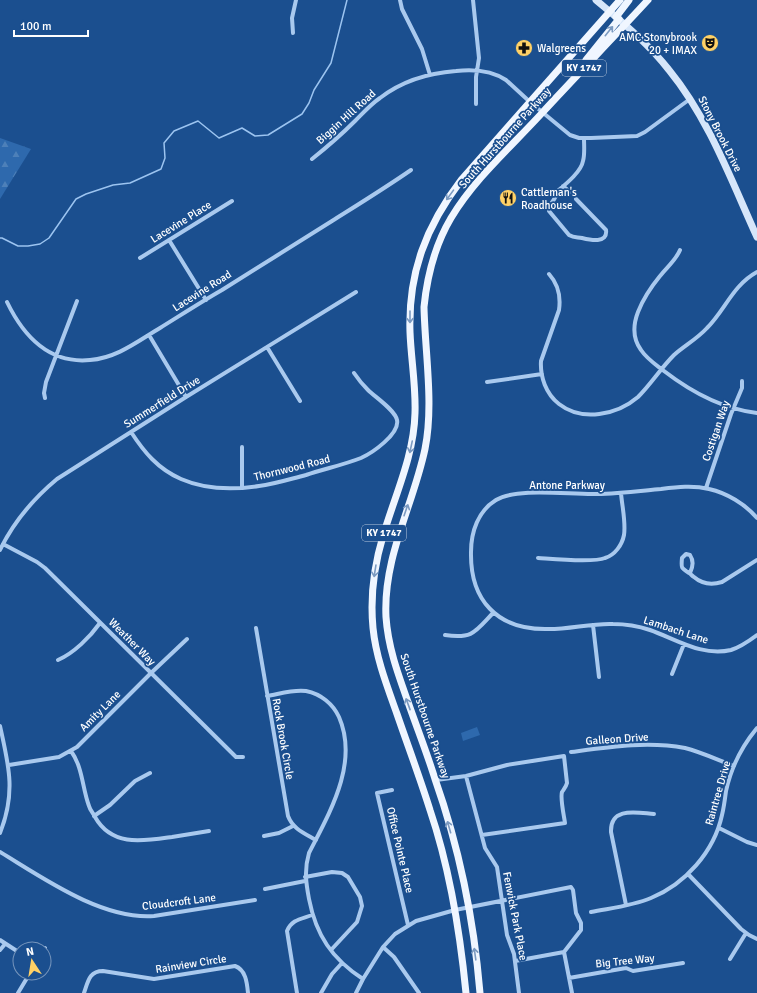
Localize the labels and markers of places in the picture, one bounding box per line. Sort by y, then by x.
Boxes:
place label: AMC Stonybrook 20 + IMAX [619,31,698,57]
theatre icon: AMC Stonybrook 20 + IMAX [700,33,720,53]
pharmacy icon: Walgreens [514,38,534,58]
place label: Walgreens [537,42,586,55]
place label: Cattleman's Roadhouse [521,186,577,212]
restaurant icon: Cattleman's Roadhouse [498,188,518,208]

